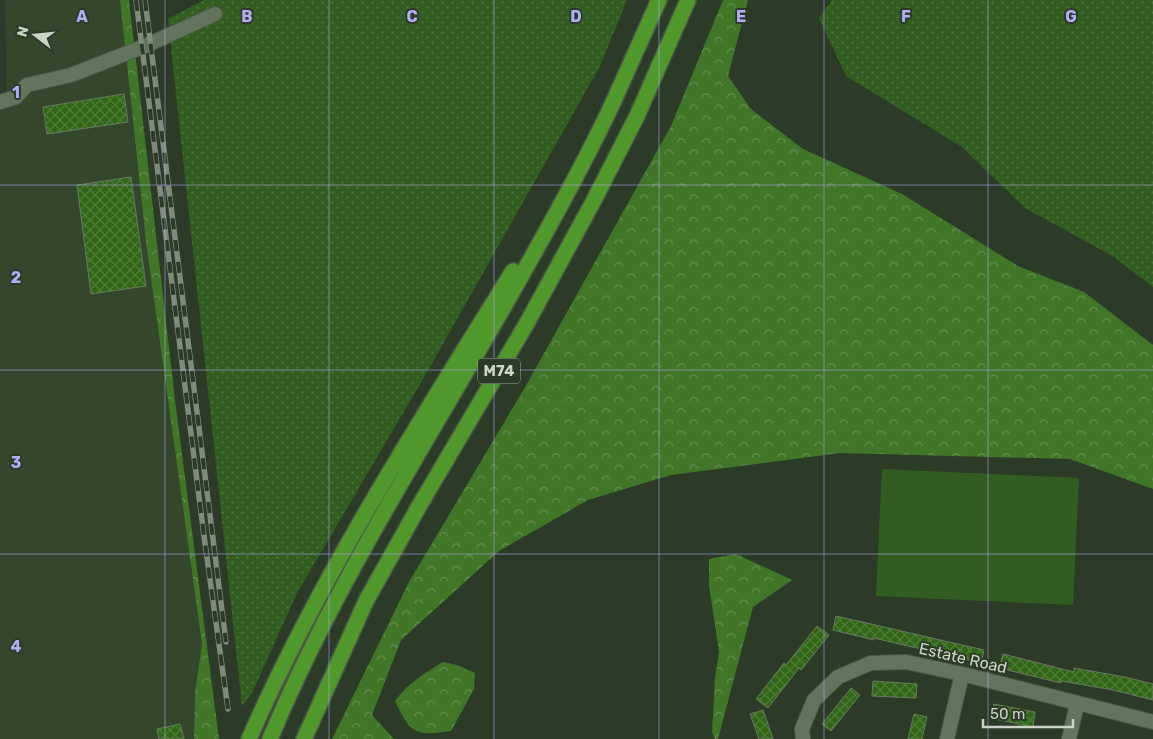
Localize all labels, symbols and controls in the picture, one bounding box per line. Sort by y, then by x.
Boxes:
text: A [76,7,88,26]
text: B [241,7,253,26]
text: C [406,7,418,26]
text: D [570,7,582,26]
text: E [736,7,746,26]
text: F [901,7,911,26]
text: G [1065,7,1077,26]
north arrow [10,10,60,60]
text: N [13,24,33,39]
text: 1 [12,83,20,102]
text: 2 [11,268,21,287]
road number: M74 [478,358,520,384]
text: 3 [11,453,21,472]
text: 4 [11,637,22,656]
street label: Estate Road [917,639,1009,677]
scale bar [983,696,1073,728]
text: 50 m [990,705,1025,723]

